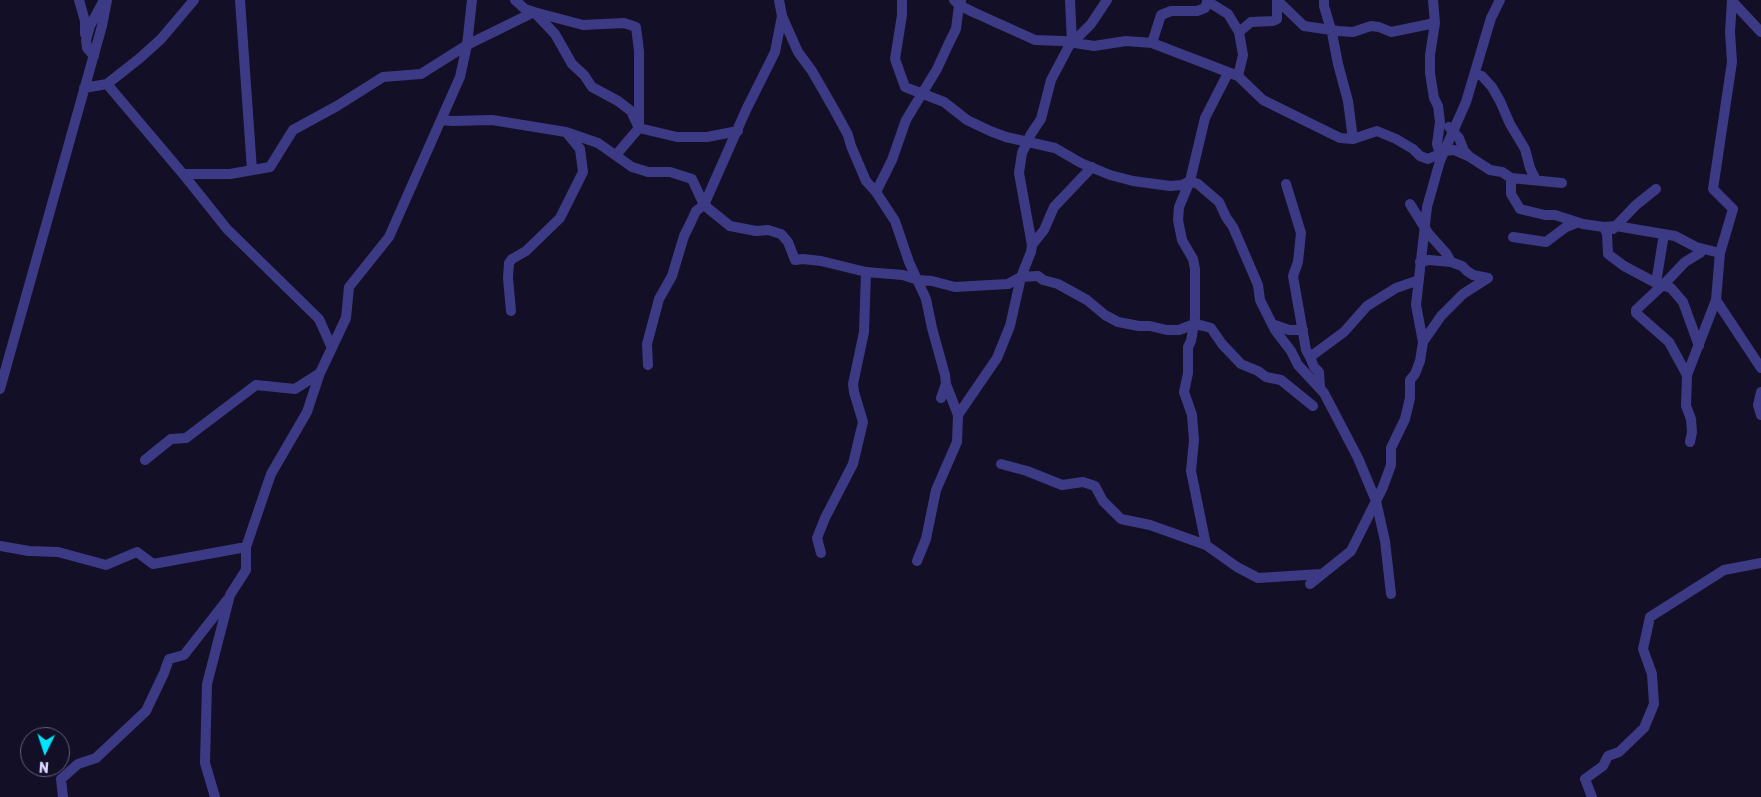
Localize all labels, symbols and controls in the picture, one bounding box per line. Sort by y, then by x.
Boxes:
north arrow [20,727,70,777]
text: N [38,758,50,775]

